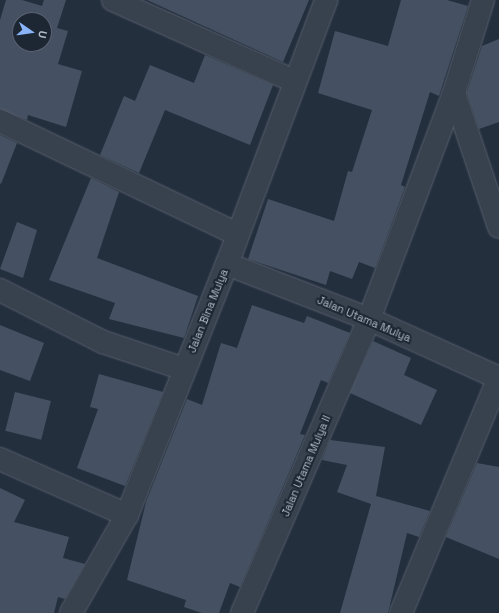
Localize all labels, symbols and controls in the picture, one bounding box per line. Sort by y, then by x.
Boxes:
north arrow [12,12,52,52]
text: U [35,29,50,40]
street label: Jalan Bina Mulya [185,267,231,355]
street label: Jalan Utama Mulya [315,293,413,345]
street label: Jalan Utama Mulya II [279,413,333,519]

